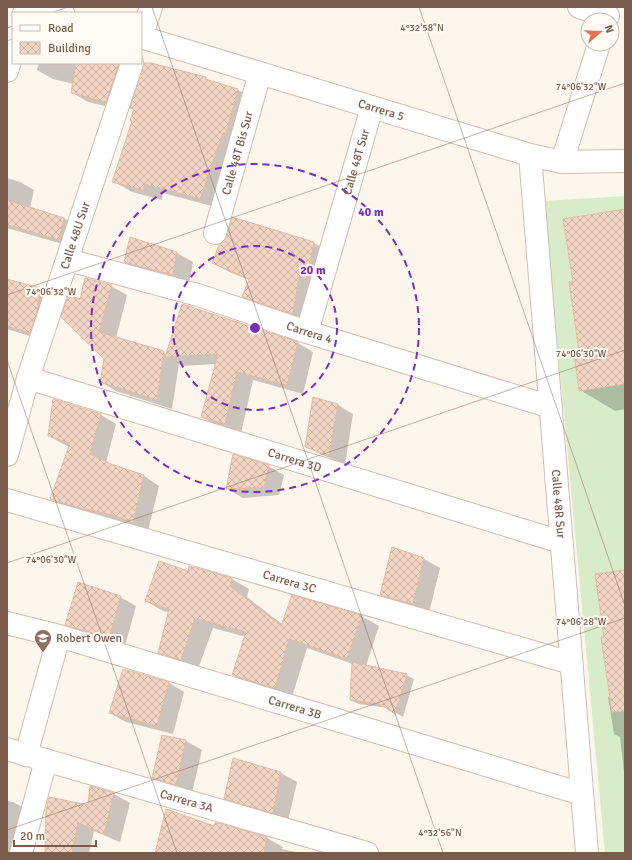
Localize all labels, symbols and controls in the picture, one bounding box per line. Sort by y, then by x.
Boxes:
legend [12,12,142,64]
north arrow [580,12,620,52]
text: Road [48,21,74,36]
text: 4°32'58"N [400,22,444,34]
text: N [602,23,616,35]
text: Building [48,41,91,56]
text: 74°06'32"W [556,81,607,93]
street label: Carrera 5 [356,96,406,124]
street label: Calle 48T Bis Sur [219,109,257,197]
street label: Calle 48T Sur [339,127,373,197]
street label: Calle 48U Sur [57,199,93,271]
text: 40 m [358,205,384,220]
text: 20 m [300,263,326,278]
text: 74°06'32"W [26,286,77,298]
street label: Carrera 4 [284,318,335,347]
centre of rings [248,321,262,335]
text: 74°06'30"W [556,348,607,360]
street label: Carrera 3D [266,445,323,475]
street label: Calle 48R Sur [548,469,569,540]
text: 74°06'30"W [26,554,77,566]
street label: Carrera 3C [261,567,318,596]
text: 74°06'28"W [556,616,607,628]
school or university icon: Robert Owen [33,628,53,653]
place label: Robert Owen [56,631,122,646]
street label: Carrera 3B [267,692,323,722]
street label: Carrera 3A [158,786,216,816]
scale bar [14,822,96,848]
text: 4°32'56"N [418,827,462,839]
text: 20 m [20,829,45,844]

